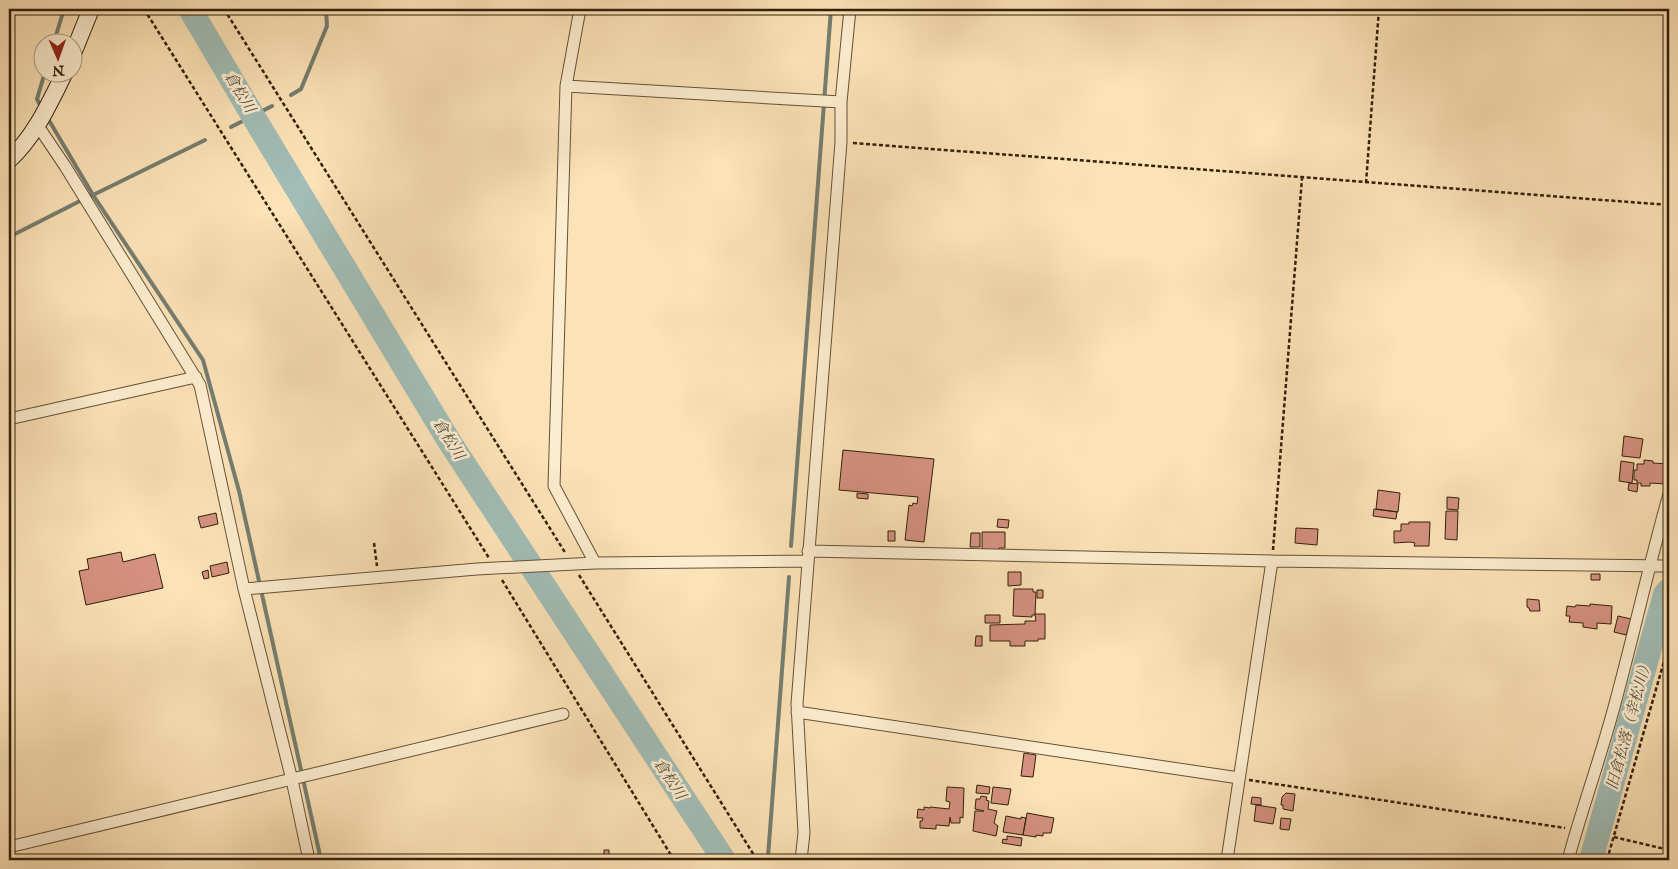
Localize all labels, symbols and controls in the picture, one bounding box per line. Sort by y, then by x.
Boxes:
north arrow [32,32,82,82]
text: N [52,61,66,79]
water label: 倉松川 [220,68,260,118]
water label: 倉松川 [429,415,470,465]
water label: 旧倉松落（幸松川） [1603,656,1656,792]
water label: 倉松川 [649,755,691,805]

